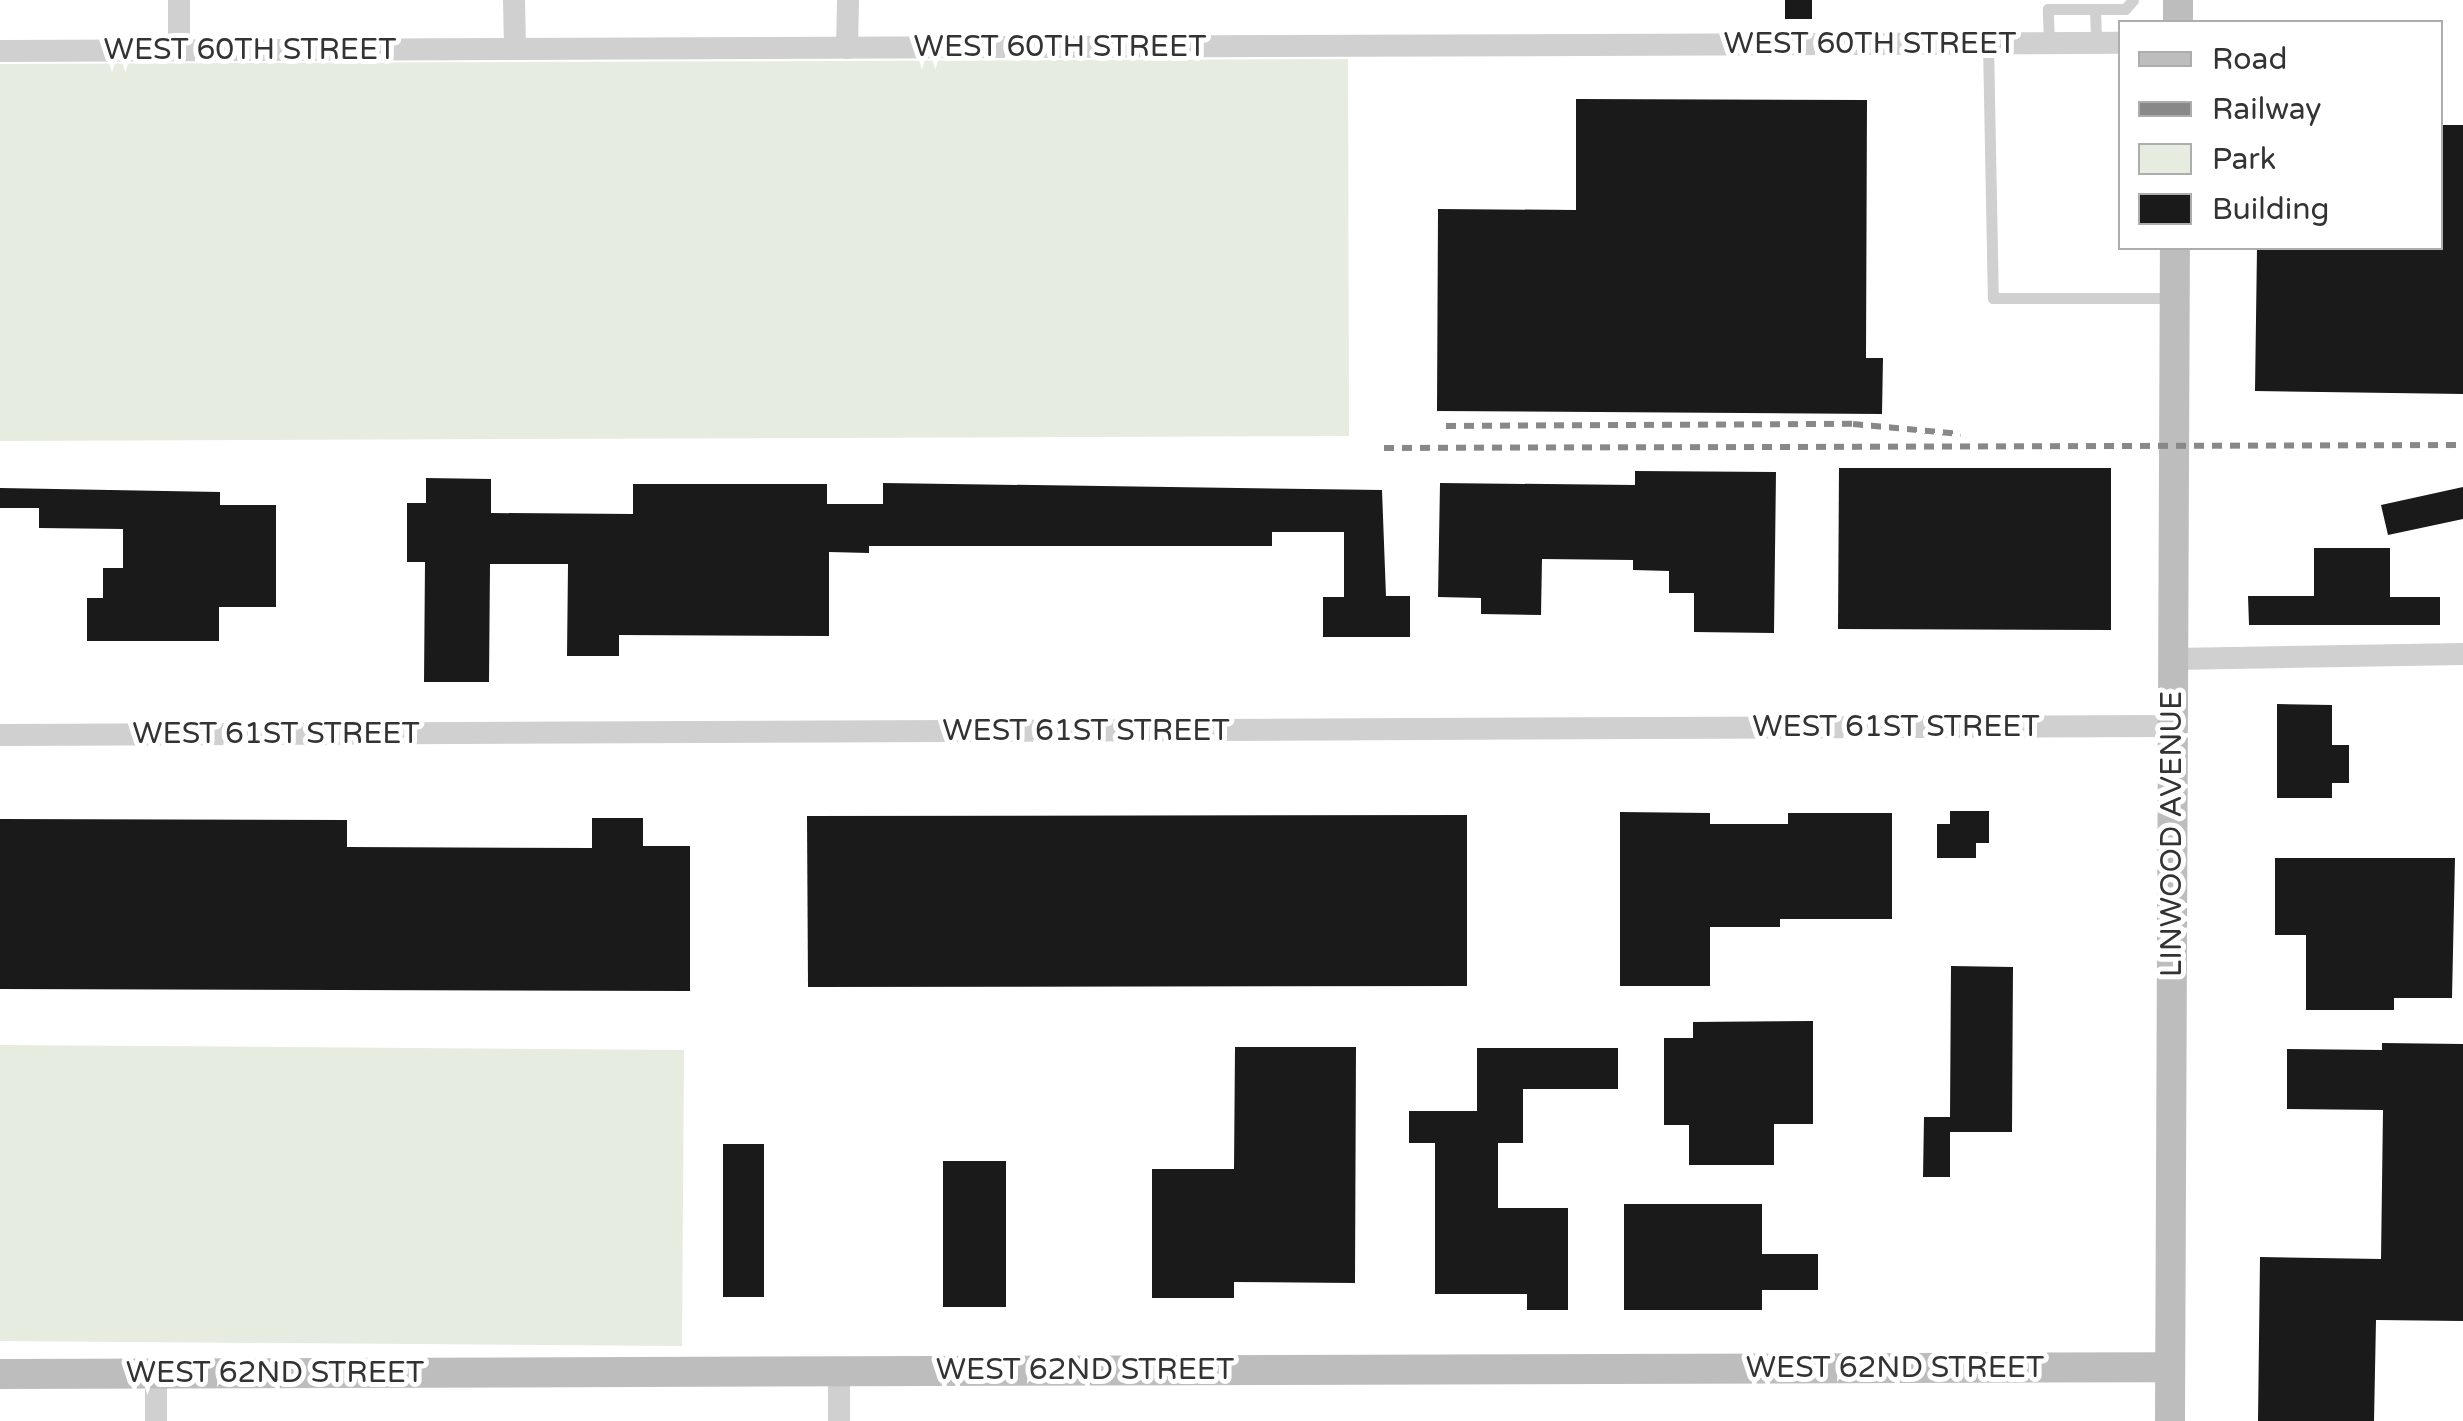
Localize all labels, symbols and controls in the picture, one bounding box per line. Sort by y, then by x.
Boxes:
legend [2118,20,2443,250]
street label: WEST 60TH STREET [1724,26,2016,62]
street label: WEST 60TH STREET [914,29,1206,65]
street label: WEST 60TH STREET [104,32,396,68]
text: Road [2212,41,2287,78]
text: Railway [2212,91,2321,128]
text: Park [2212,141,2276,178]
text: Building [2212,191,2329,228]
street label: LINWOOD AVENUE [2154,691,2190,977]
street label: WEST 61ST STREET [1752,709,2040,745]
street label: WEST 61ST STREET [942,713,1230,749]
street label: WEST 61ST STREET [132,716,420,752]
street label: WEST 62ND STREET [1746,1350,2044,1386]
street label: WEST 62ND STREET [936,1352,1234,1388]
street label: WEST 62ND STREET [126,1355,424,1391]

